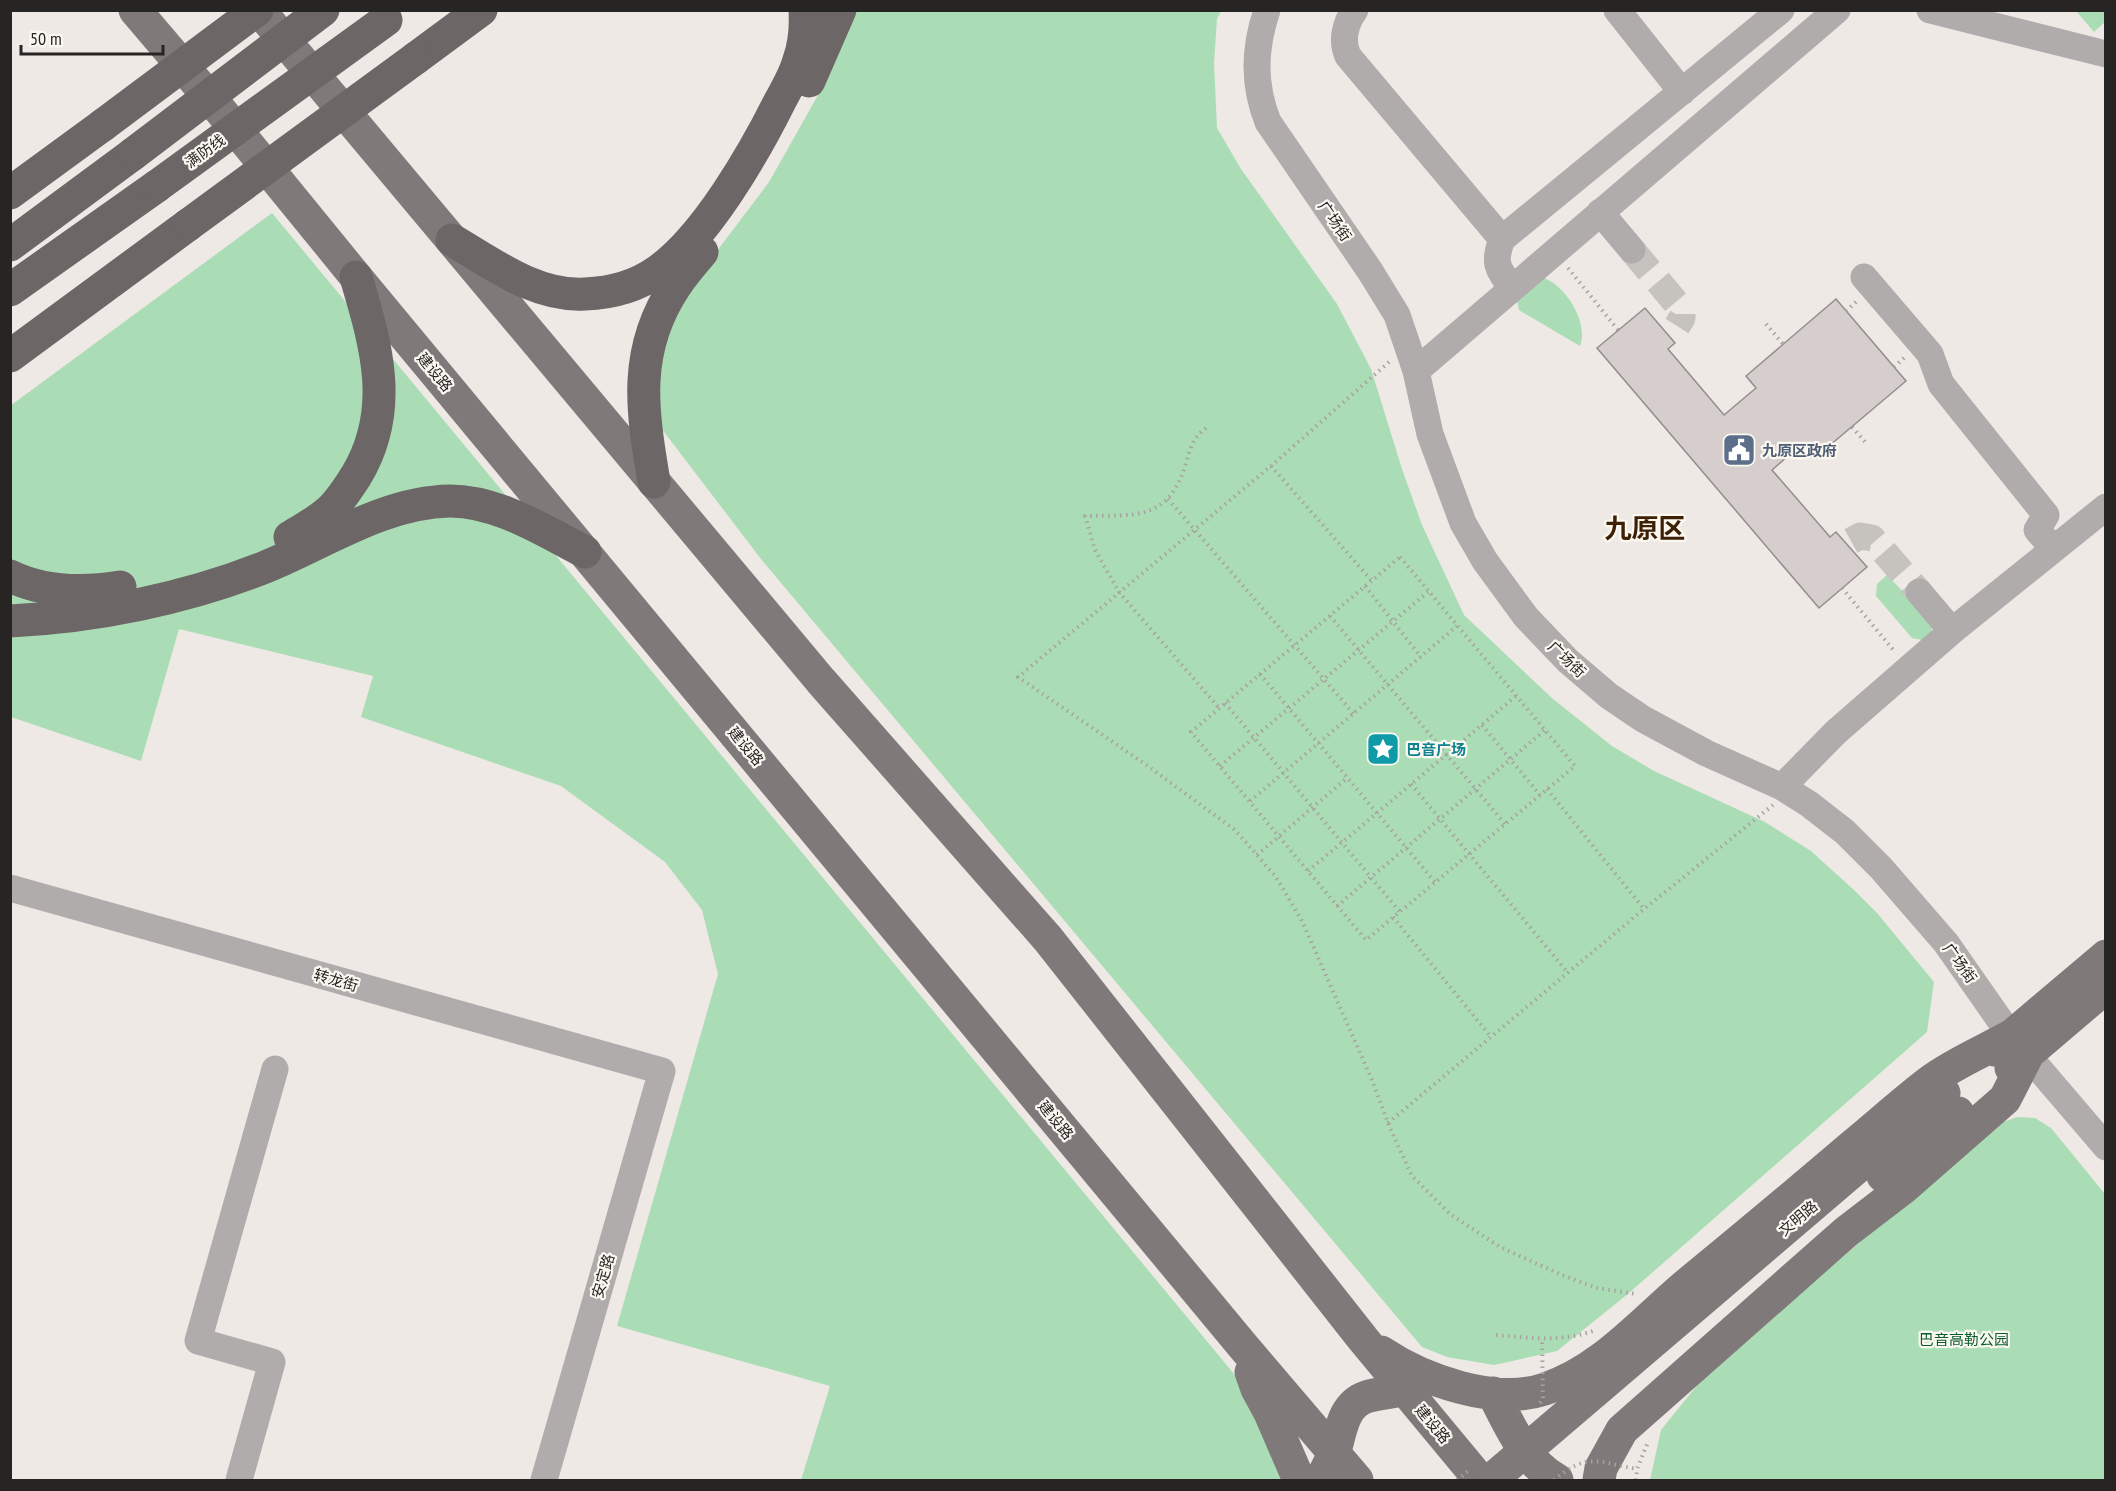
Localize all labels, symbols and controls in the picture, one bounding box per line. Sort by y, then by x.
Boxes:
scale bar [21,18,164,56]
text: 50 m [30,27,62,50]
street label: 满防线 [181,130,229,172]
street label: 广场街 [1314,197,1356,245]
street label: 建设路 [413,349,457,395]
public building icon: 九原区政府 [1721,432,1757,468]
place label: 九原区政府 [1762,441,1837,460]
district label: 九原区 [1605,511,1686,545]
street label: 广场街 [1544,637,1590,681]
street label: 建设路 [724,723,768,769]
place icon: 巴音广场 [1365,731,1401,767]
place label: 巴音广场 [1406,740,1466,759]
street label: 广场街 [1939,939,1981,987]
street label: 转龙街 [312,965,360,995]
street label: 建设路 [1034,1097,1078,1143]
street label: 文明路 [1775,1196,1821,1240]
street label: 安定路 [588,1252,618,1300]
park label: 巴音高勒公园 [1919,1330,2009,1349]
street label: 建设路 [1411,1401,1455,1447]

